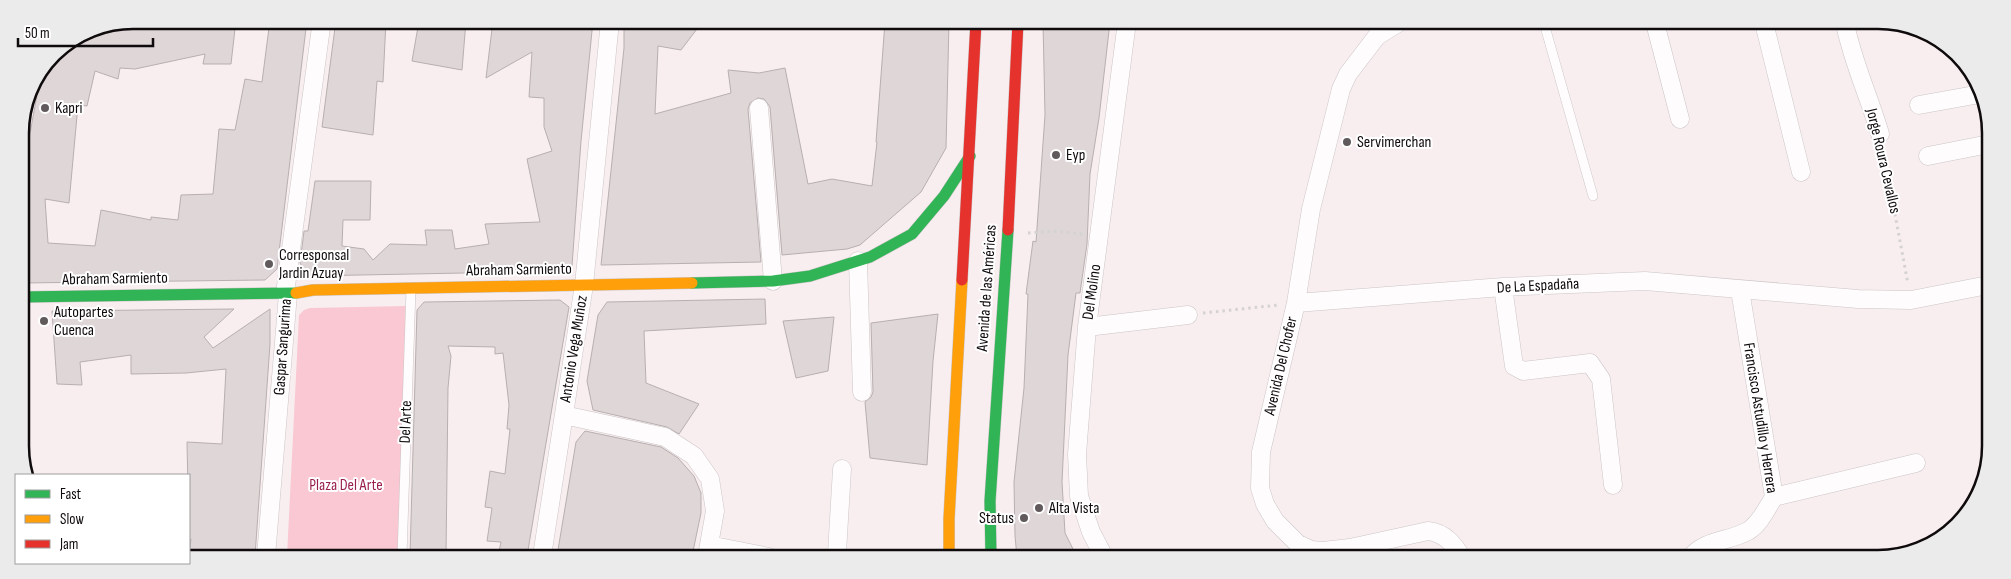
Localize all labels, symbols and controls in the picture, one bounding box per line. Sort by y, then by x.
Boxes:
scale bar [18,15,152,47]
text: 50 m [25,24,50,43]
place label: Kapri [55,99,83,118]
marker: Kapri [39,102,51,114]
street label: Jorge Roura Cevallos [1861,106,1904,216]
place label: Servimerchan [1357,133,1431,152]
marker: Servimerchan [1341,136,1353,148]
place label: Eyp [1066,146,1085,165]
marker: Eyp [1050,149,1062,161]
street label: Avenida de las Américas [973,224,1001,353]
place label: Corresponsal Jardin Azuay [278,246,349,283]
marker: Corresponsal Jardin Azuay [263,258,275,270]
street label: Abraham Sarmiento [465,260,572,280]
street label: Del Molino [1079,263,1105,321]
street label: Abraham Sarmiento [61,269,168,289]
street label: De La Espadaña [1496,274,1580,298]
street label: Antonio Vega Muñoz [556,294,592,405]
street label: Gaspar Sangurima [270,298,296,396]
place label: Autopartes Cuenca [53,303,114,340]
street label: Avenida Del Chofer [1260,314,1302,418]
marker: Autopartes Cuenca [38,315,50,327]
street label: Francisco Astudillo y Herrera [1739,341,1781,495]
street label: Del Arte [396,400,416,444]
legend [15,474,190,564]
park label: Plaza Del Arte [309,476,383,495]
text: Fast [60,485,82,504]
place label: Alta Vista [1048,499,1099,518]
marker: Alta Vista [1033,502,1045,514]
place label: Status [979,509,1014,528]
text: Slow [60,510,84,529]
marker: Status [1018,512,1030,524]
text: Jam [59,535,78,554]

